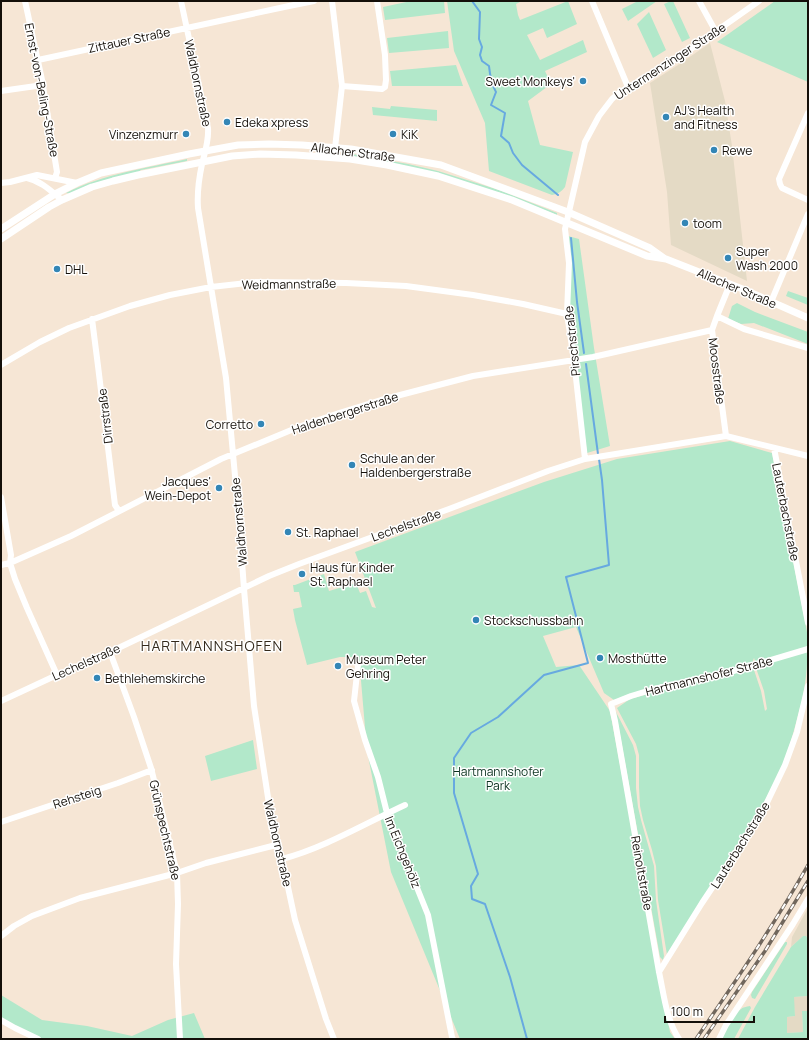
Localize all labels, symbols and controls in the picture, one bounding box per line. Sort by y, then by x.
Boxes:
street label: Untermenzinger Straße [611,19,729,103]
street label: Ernst-von-Beling-Straße [21,22,63,158]
street label: Zittauer Straße [86,23,172,57]
street label: Waldhornstraße [180,38,216,128]
place label: Sweet Monkeys' [485,73,575,90]
marker: Sweet Monkeys' [578,76,588,86]
place label: AJ's Health and Fitness [674,102,738,133]
marker: AJ's Health and Fitness [661,112,671,122]
place label: Edeka xpress [235,114,308,131]
marker: Edeka xpress [222,117,232,127]
place label: Vinzenzmurr [109,126,179,143]
place label: KiK [401,126,419,143]
marker: Vinzenzmurr [181,129,191,139]
marker: KiK [388,129,398,139]
street label: Allacher Straße [310,138,396,166]
place label: Rewe [722,142,752,159]
marker: Rewe [709,145,719,155]
place label: toom [693,215,722,232]
marker: toom [680,218,690,228]
place label: Super Wash 2000 [736,243,798,274]
marker: Super Wash 2000 [723,253,733,263]
place label: DHL [65,261,87,278]
marker: DHL [52,264,62,274]
street label: Allacher Straße [695,264,779,312]
street label: Weidmannstraße [242,275,336,293]
street label: Pirschstraße [560,305,584,377]
street label: Moosstraße [705,337,729,405]
street label: Dirrstraße [93,388,117,444]
street label: Haldenbergerstraße [289,388,401,438]
place label: Corretto [206,416,253,433]
marker: Corretto [256,419,266,429]
place label: Schule an der Haldenbergerstraße [360,450,471,481]
marker: Schule an der Haldenbergerstraße [347,460,357,470]
street label: Lauterbachstraße [768,462,804,562]
place label: Jacques' Wein-Depot [145,473,211,504]
street label: Waldhornstraße [227,477,251,567]
marker: Jacques' Wein-Depot [214,483,224,493]
street label: Lechelstraße [369,505,443,545]
place label: St. Raphael [296,524,359,541]
marker: St. Raphael [283,527,293,537]
place label: Haus für Kinder St. Raphael [310,559,395,590]
marker: Haus für Kinder St. Raphael [297,569,307,579]
place label: Stockschussbahn [484,612,583,629]
marker: Stockschussbahn [471,615,481,625]
district label: HARTMANNSHOFEN [141,636,283,655]
street label: Lechelstraße [49,639,123,685]
place label: Mosthütte [608,650,666,667]
place label: Museum Peter Gehring [346,651,427,682]
street label: Hartmannshofer Straße [644,652,774,700]
marker: Mosthütte [595,653,605,663]
marker: Museum Peter Gehring [333,661,343,671]
place label: Bethlehemskirche [105,670,205,687]
marker: Bethlehemskirche [92,673,102,683]
park label: Hartmannshofer Park [453,763,544,794]
street label: Grünspechtstraße [145,778,185,882]
street label: Rehsteig [51,781,103,813]
street label: Waldhornstraße [260,798,296,888]
street label: Lauterbachstraße [706,798,774,892]
street label: Im Eichgehölz [381,813,425,891]
street label: Reinoltstraße [627,834,657,912]
scale bar [665,998,754,1024]
text: 100 m [671,1003,703,1020]

